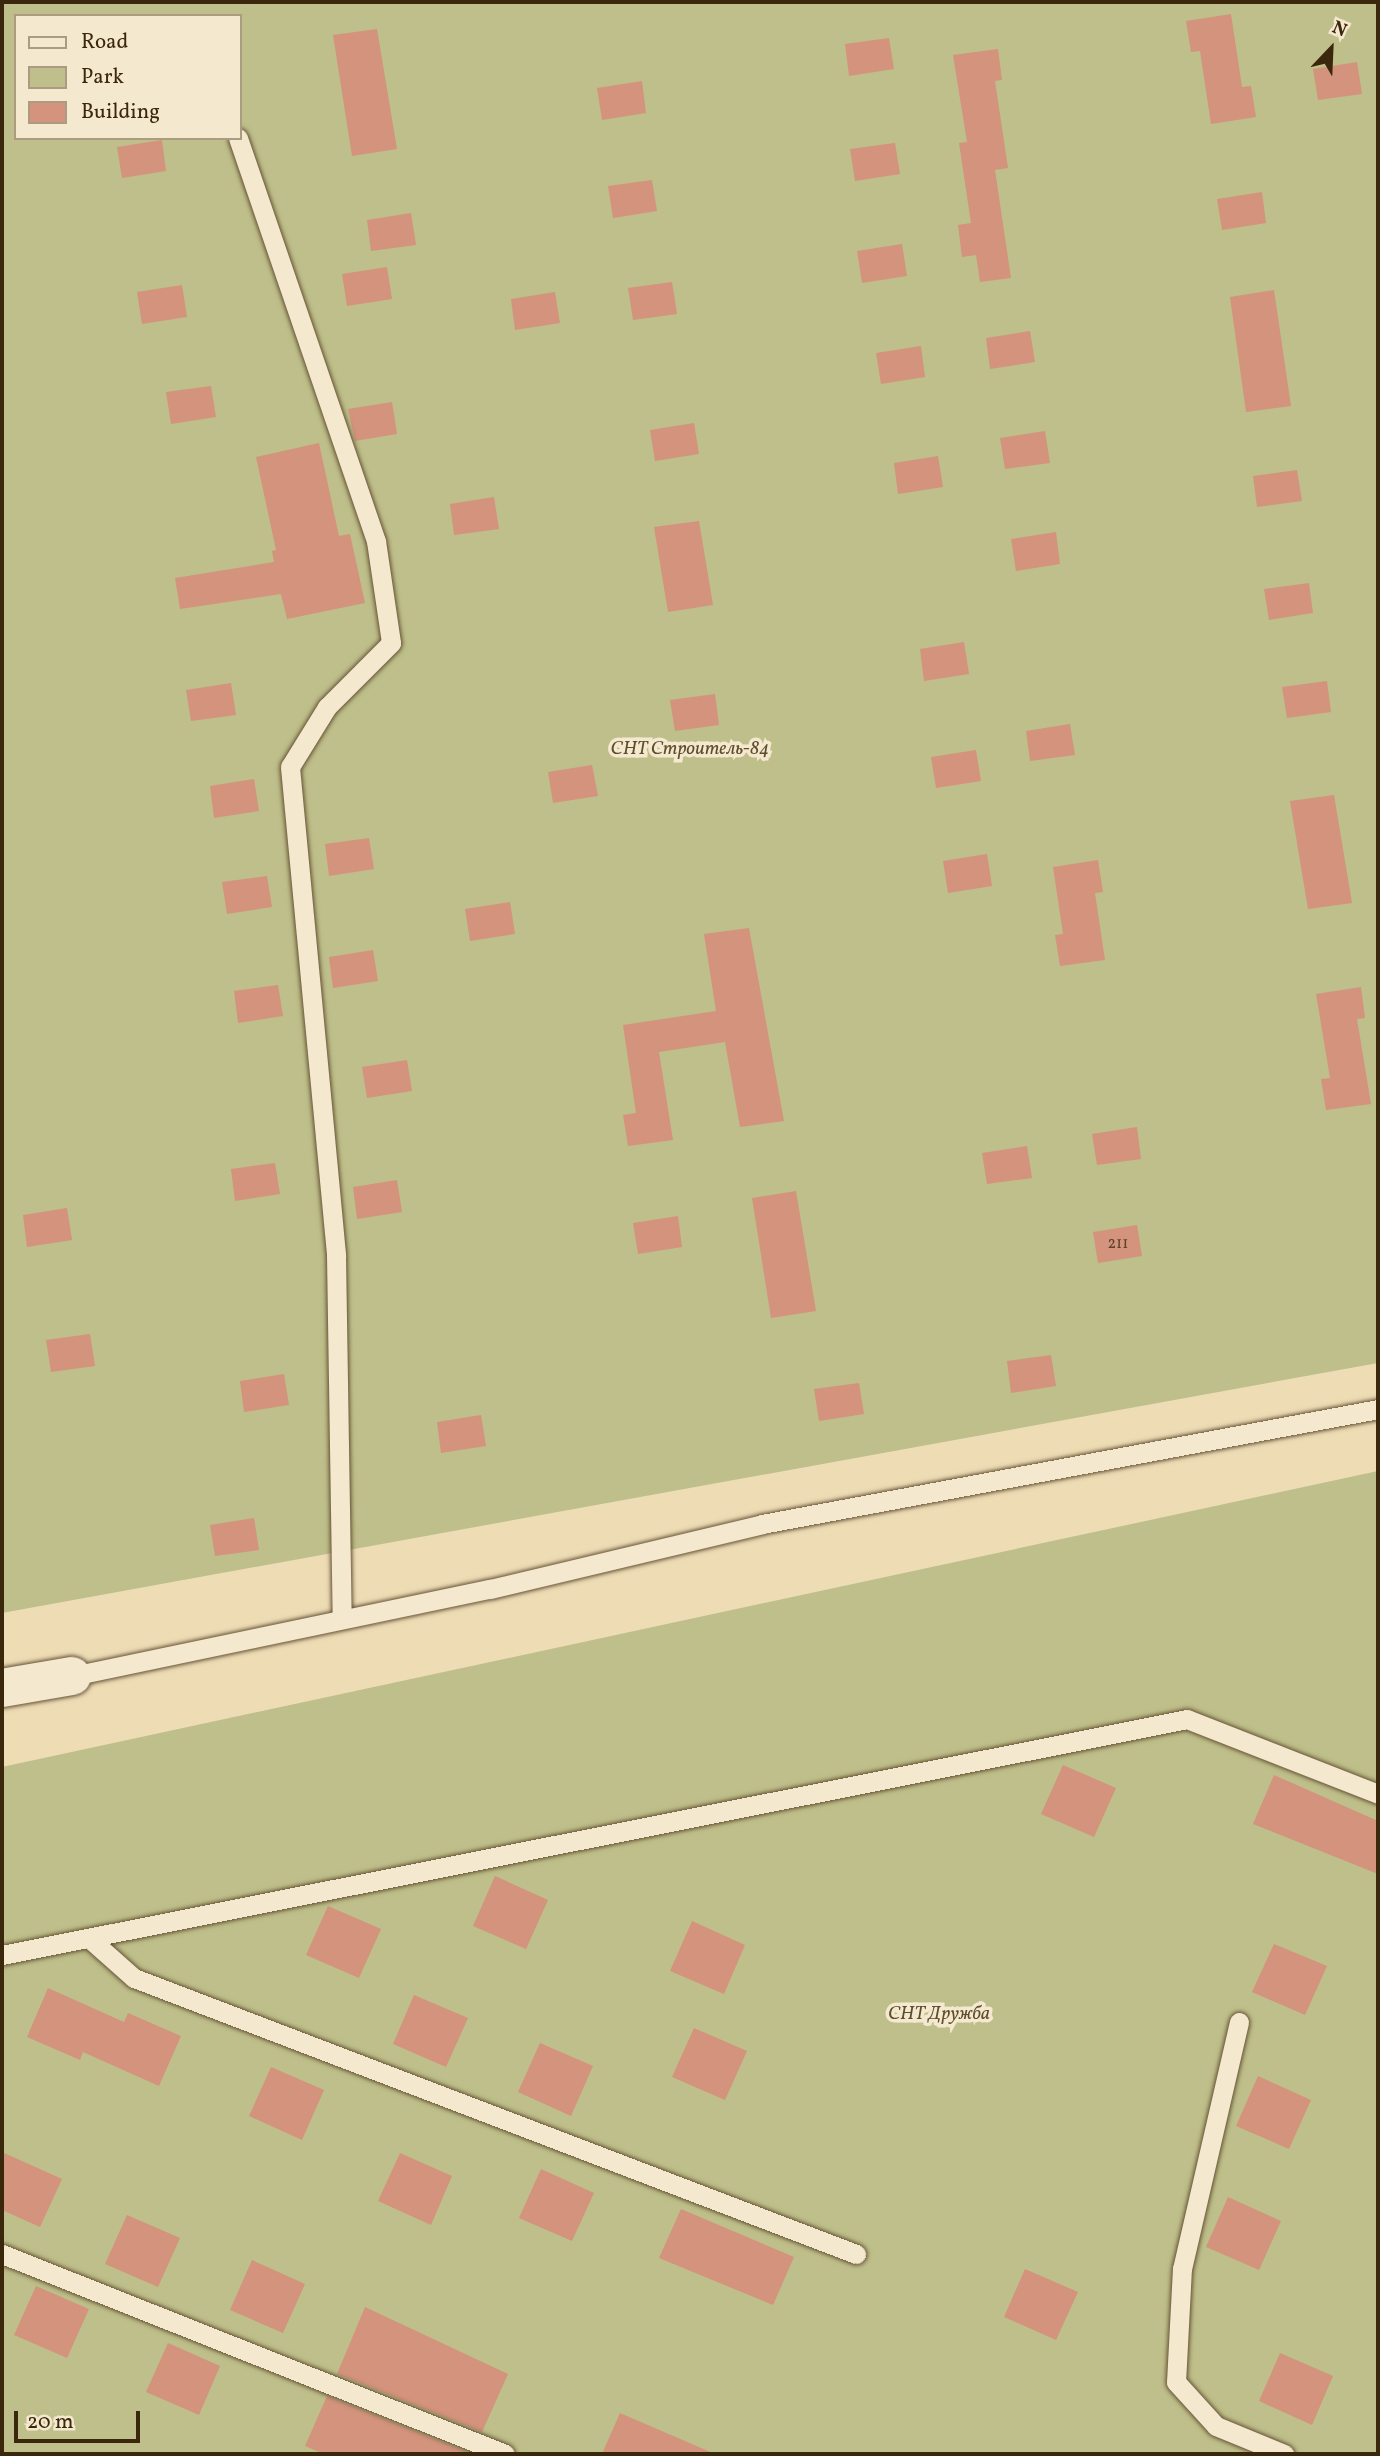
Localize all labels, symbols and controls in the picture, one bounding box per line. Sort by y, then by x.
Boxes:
legend [14,14,242,140]
north arrow [1296,14,1366,84]
text: N [1328,15,1351,44]
text: Road [81,28,128,57]
text: Park [81,63,124,92]
text: Building [81,98,160,127]
park label: СНТ Строитель-84 [611,739,769,761]
house number: 211 [1107,1234,1129,1254]
park label: СНТ Дружба [888,2004,990,2026]
scale bar [18,2396,144,2440]
text: 20 m [27,2408,73,2437]

